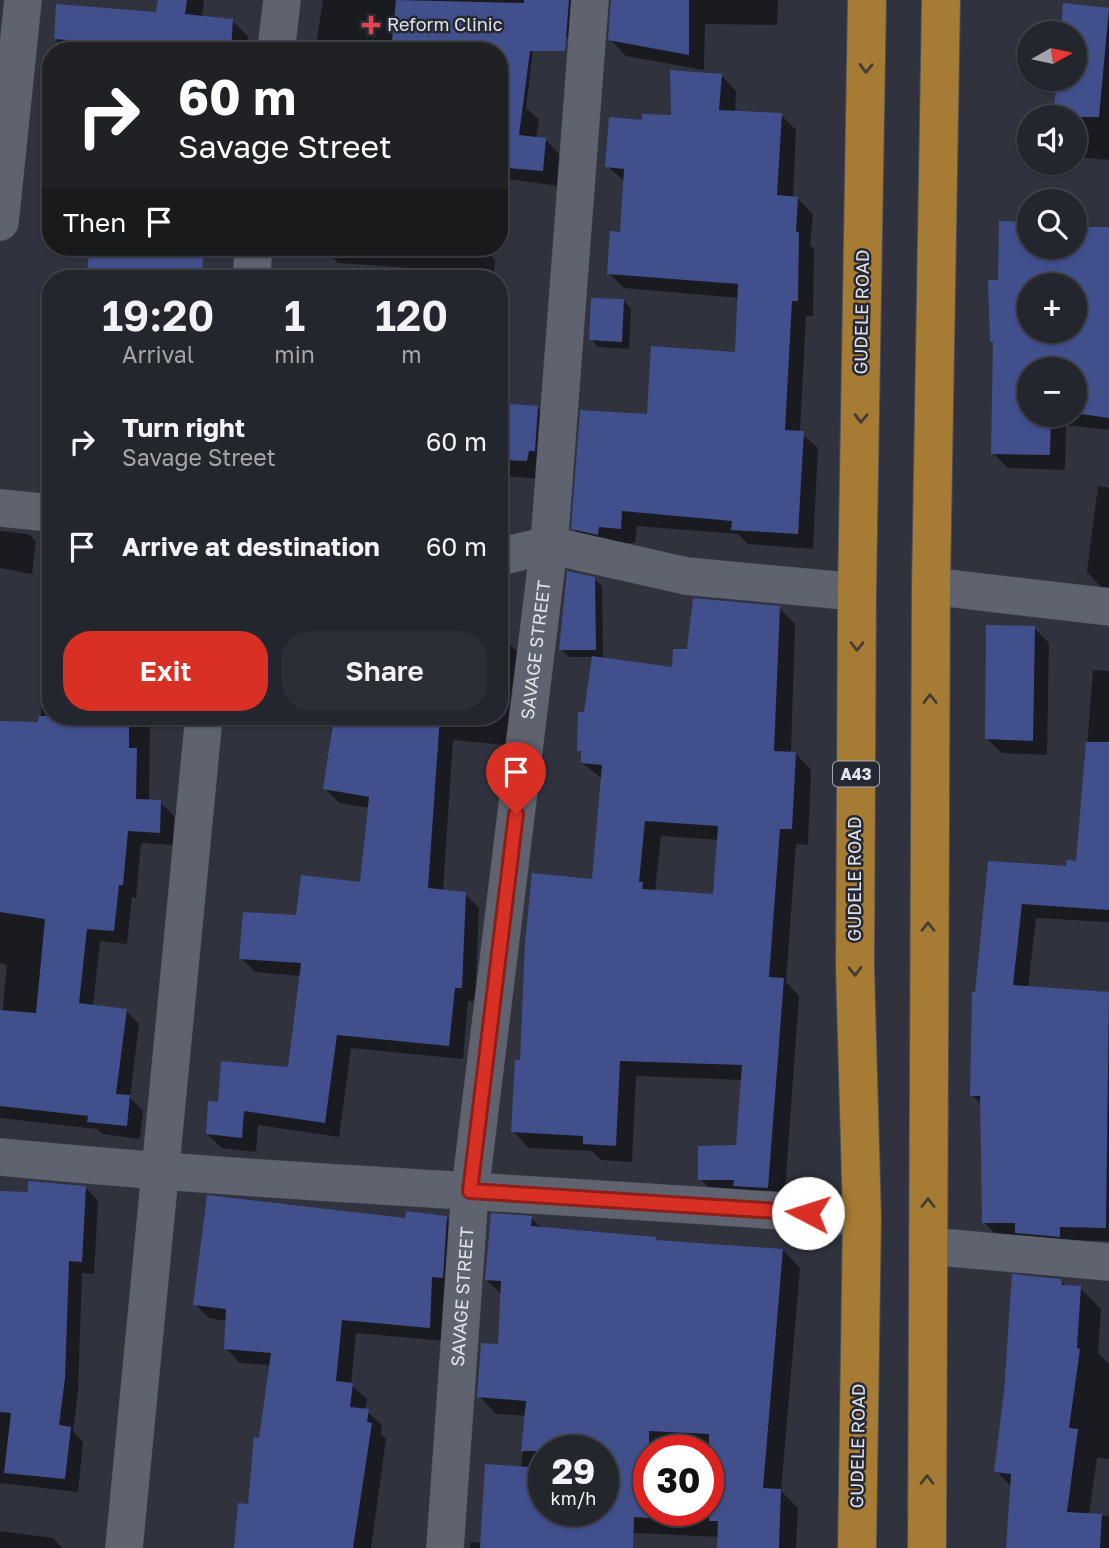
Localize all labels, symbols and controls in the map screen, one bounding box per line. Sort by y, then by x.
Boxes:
place label: Reform Clinic [387,13,503,35]
marker: Reform Clinic [361,15,381,35]
north arrow [1017,21,1087,91]
map controls [1017,21,1087,427]
one-way arrow [858,63,874,74]
text: 60 m [178,67,296,126]
icon: right [63,70,154,161]
button: sound [1017,105,1087,175]
text: Savage Street [178,127,392,165]
button: search [1017,189,1087,259]
icon: arrive [140,203,178,241]
text: Then [63,207,126,238]
street label: GUDELE ROAD [849,249,873,375]
button: + [1017,273,1087,343]
text: 19:20 [102,290,214,340]
text: 1 [284,290,305,340]
text: 120 [375,290,448,340]
text: Arrival [122,340,194,368]
text: min [274,340,315,368]
text: m [401,340,422,368]
button: − [1017,357,1087,427]
text: Turn right [122,412,245,443]
one-way arrow [853,413,869,424]
icon: right [63,423,101,461]
text: 60 m [426,426,487,457]
text: Savage Street [122,443,276,471]
icon: arrive [63,528,101,566]
text: Arrive at destination [122,531,380,562]
text: 60 m [426,531,487,562]
street label: SAVAGE STREET [516,579,555,721]
button: Exit [63,631,268,711]
button: Share [282,631,487,711]
one-way arrow [849,641,865,651]
one-way arrow [922,694,938,704]
pin [486,742,546,814]
icon: arrive [497,753,535,791]
road number: A43 [833,762,879,786]
street label: GUDELE ROAD [843,816,865,942]
one-way arrow [920,921,936,932]
one-way arrow [847,966,863,977]
position arrow [771,1176,845,1250]
one-way arrow [920,1198,936,1208]
street label: SAVAGE STREET [446,1226,477,1367]
street label: GUDELE ROAD [845,1383,869,1509]
speed limit sign: 30 [633,1435,724,1526]
text: 29 [552,1450,595,1492]
one-way arrow [919,1474,935,1485]
text: km/h [551,1487,596,1509]

